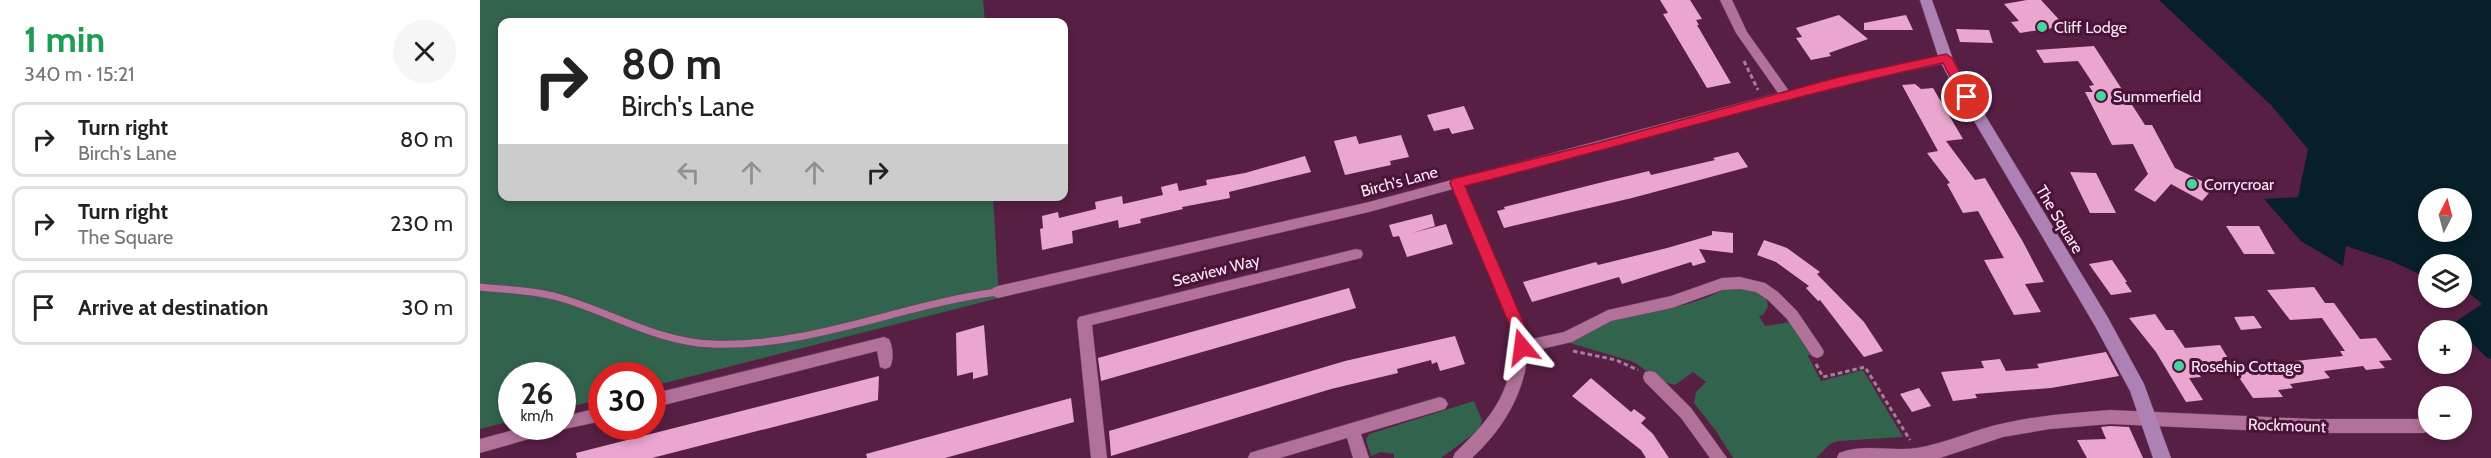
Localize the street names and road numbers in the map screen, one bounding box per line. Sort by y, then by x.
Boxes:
street label: Birch's Lane [1359,162,1440,201]
street label: The Square [2032,182,2087,257]
street label: Seaview Way [1170,250,1262,291]
street label: Rockmount [2248,415,2327,436]

